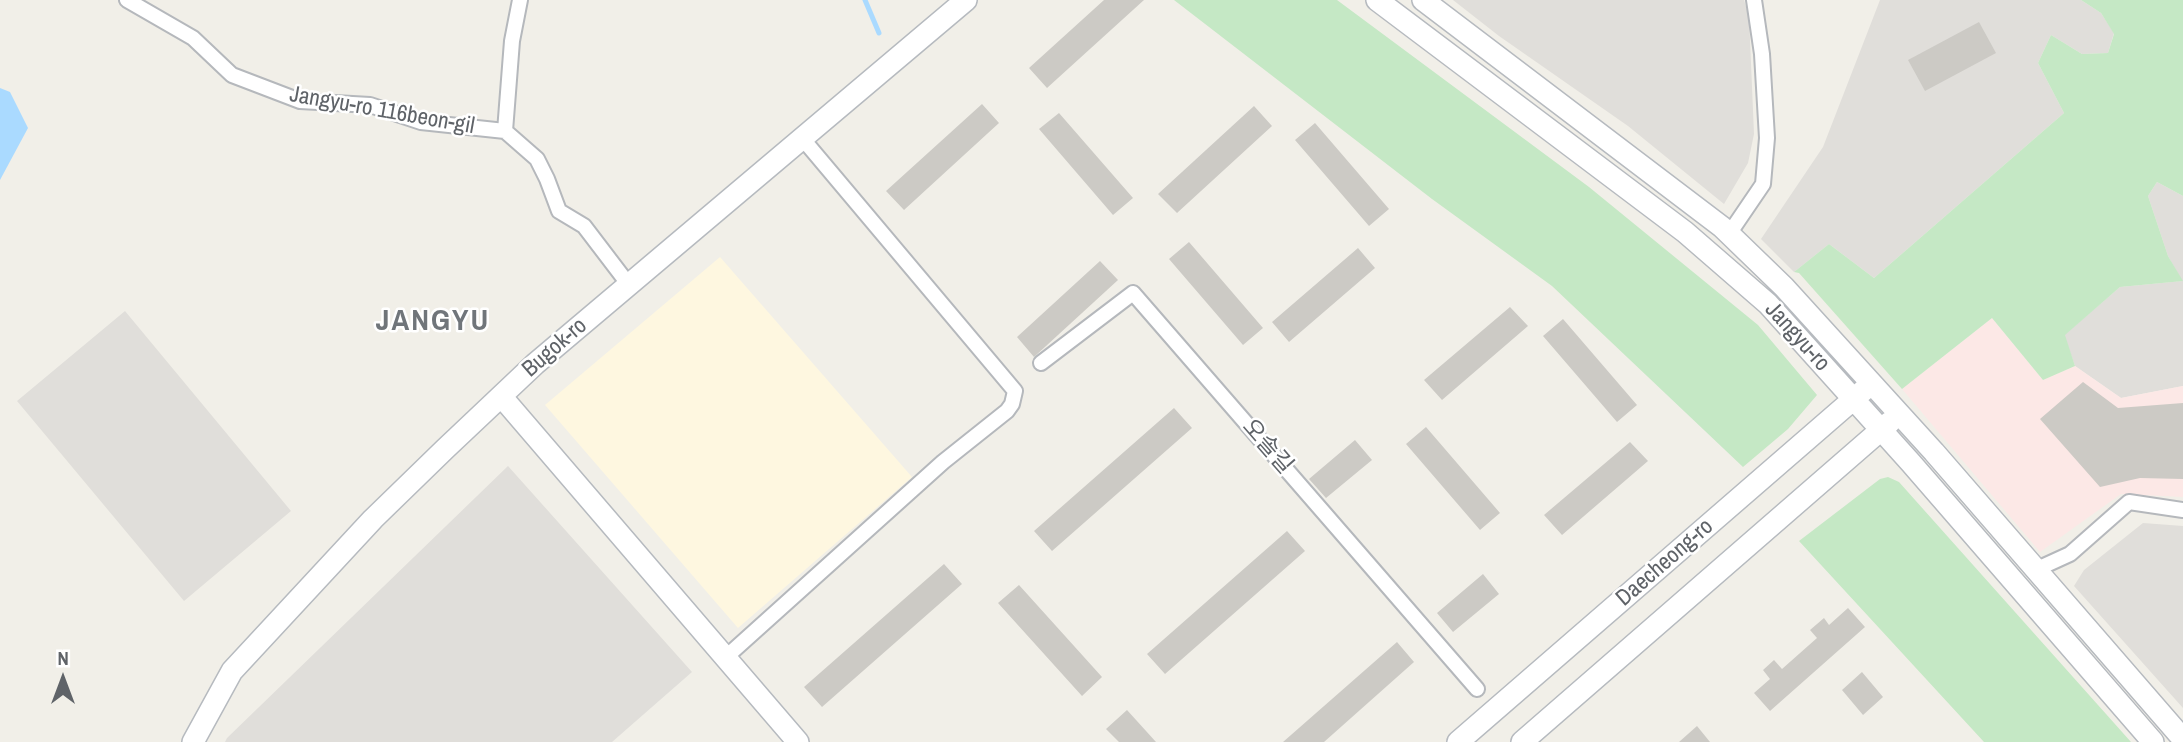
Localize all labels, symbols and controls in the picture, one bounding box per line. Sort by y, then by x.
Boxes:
street label: Jangyu-ro 116beon-gil [287,81,477,141]
street label: Jangyu-ro [1759,297,1835,377]
district label: JANGYU [376,304,490,340]
street label: Bugok-ro [517,312,593,384]
street label: 오솔길 [1236,414,1298,480]
street label: Daecheong-ro [1611,513,1719,613]
north arrow [28,644,98,714]
text: N [57,645,69,671]

